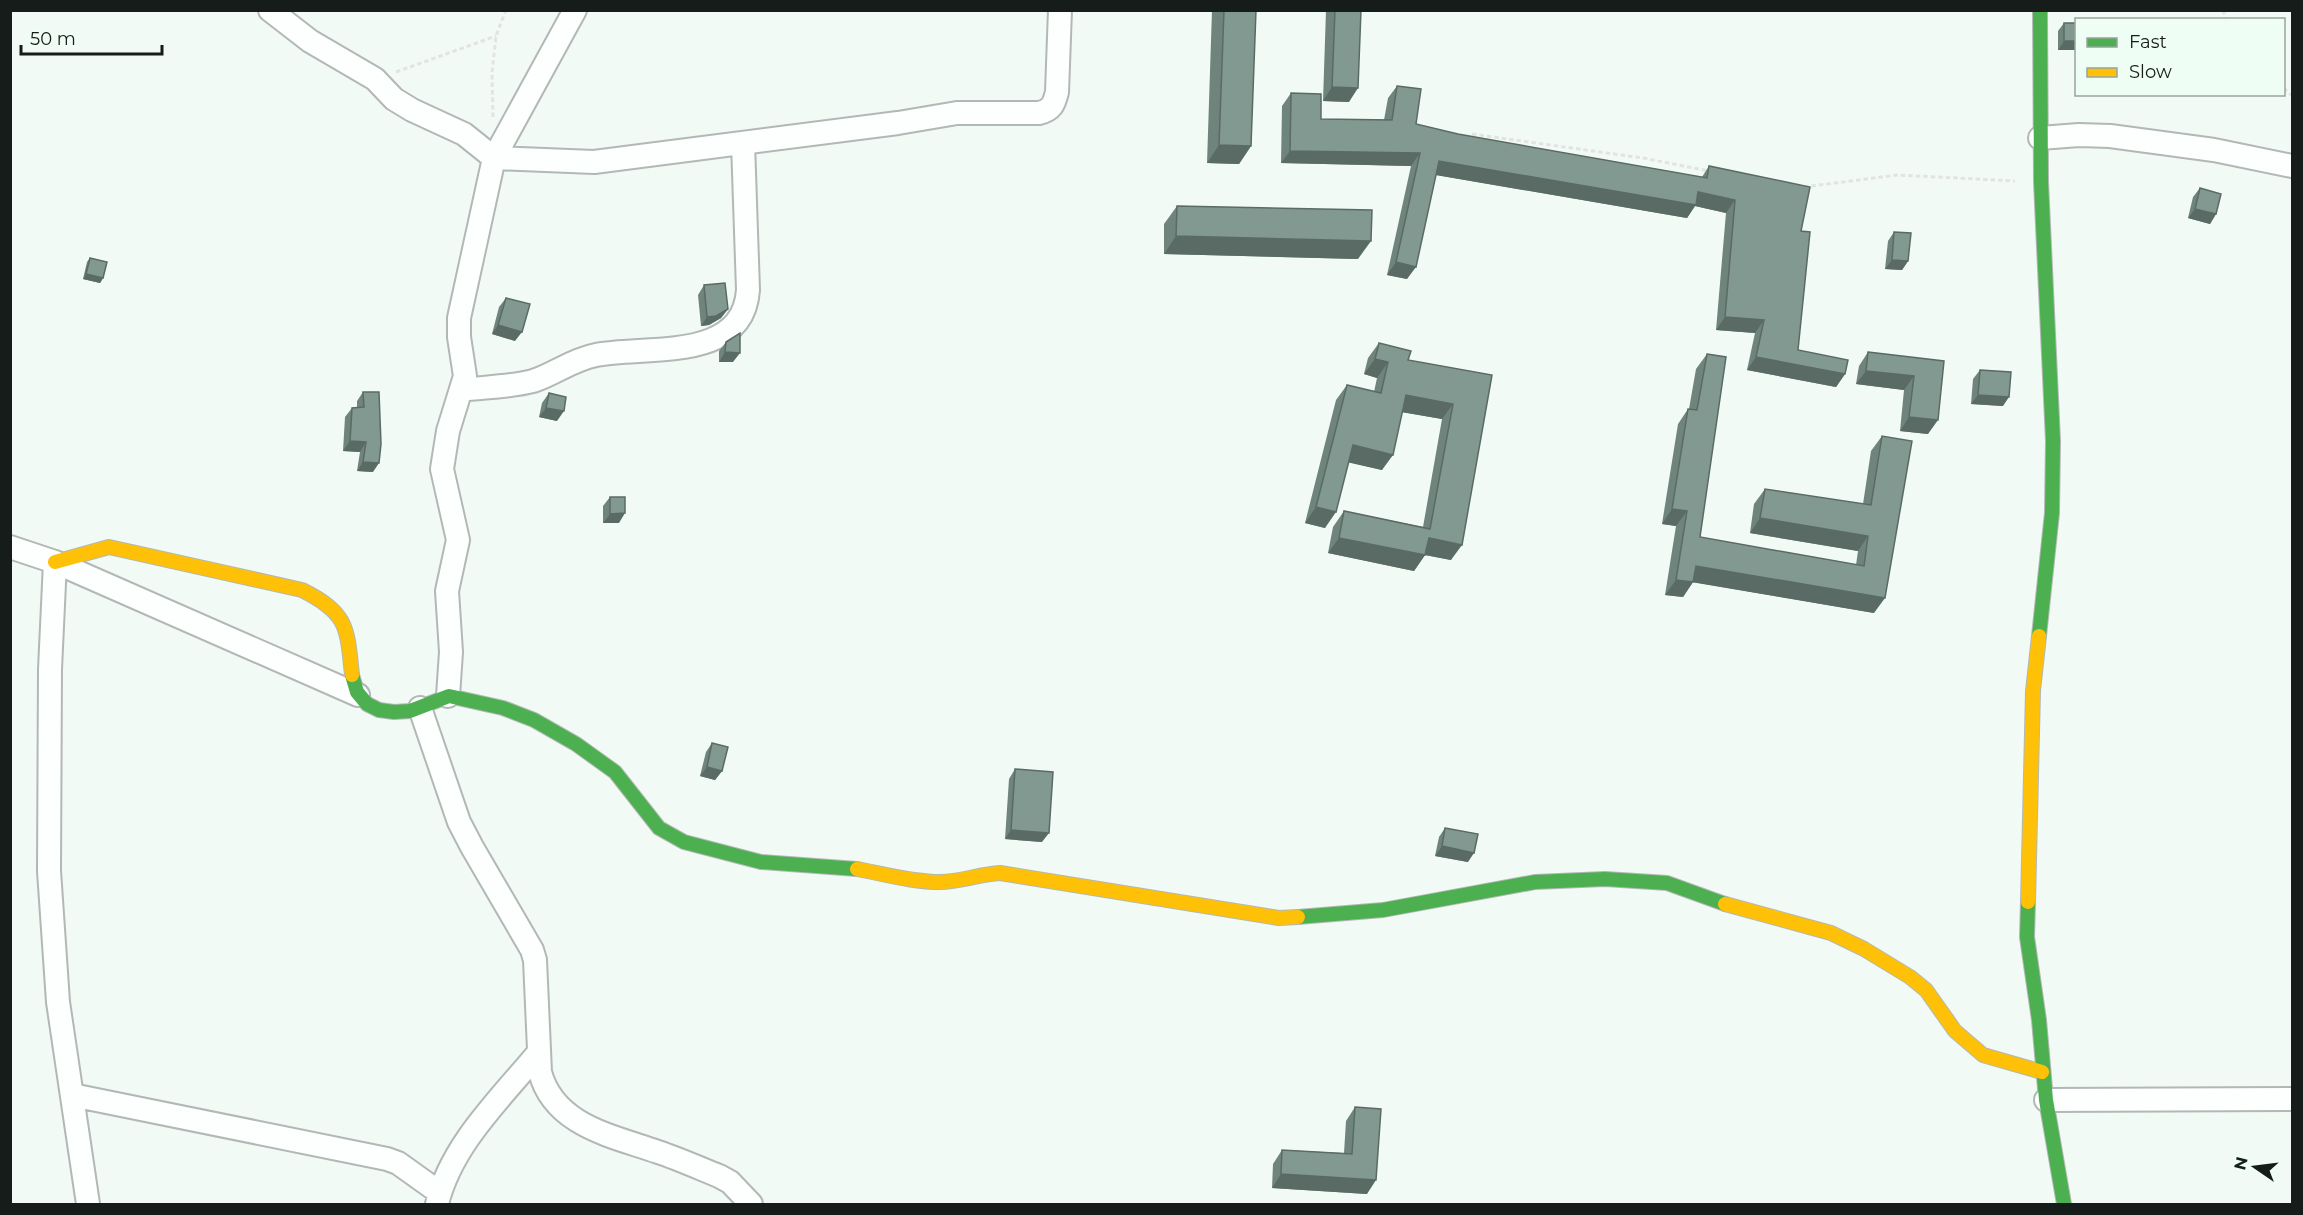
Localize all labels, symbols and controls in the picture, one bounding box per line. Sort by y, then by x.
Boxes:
scale bar [21,18,162,56]
legend [2075,18,2285,96]
text: 50 m [30,28,76,50]
text: Fast [2129,31,2167,53]
text: Slow [2129,61,2172,83]
north arrow [2225,1137,2285,1197]
text: N [2230,1155,2252,1172]

